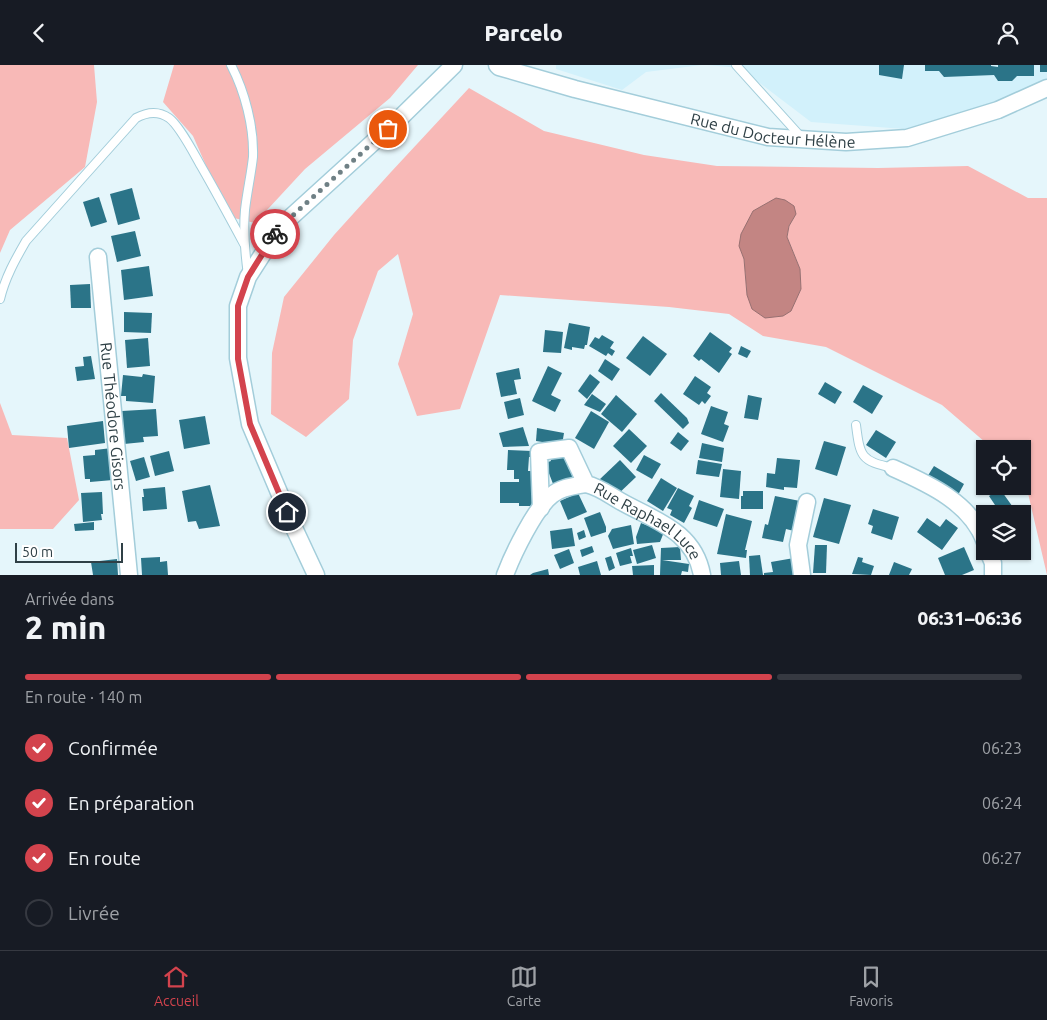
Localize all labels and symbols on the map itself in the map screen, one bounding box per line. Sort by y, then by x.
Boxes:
pin [367,108,409,150]
street label: Rue du Docteur Hélène [689,109,856,151]
courier [250,209,300,259]
street label: Rue Théodore Gisors [97,341,130,491]
street label: Rue Raphael Luce [591,479,705,563]
pin [266,491,308,533]
scale bar [15,540,122,563]

